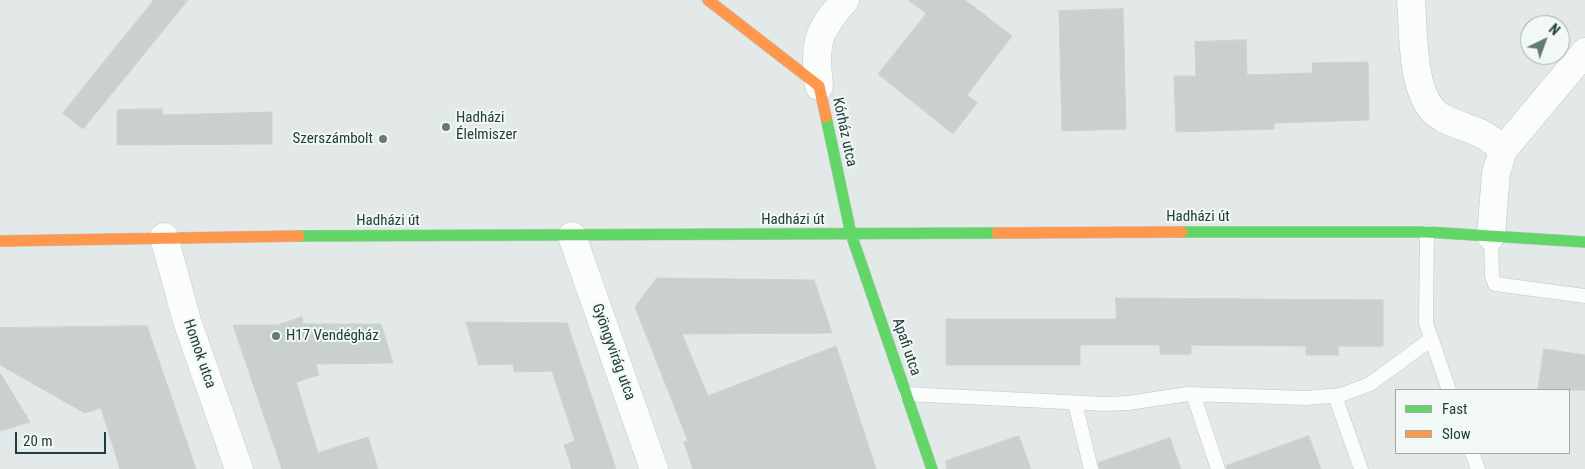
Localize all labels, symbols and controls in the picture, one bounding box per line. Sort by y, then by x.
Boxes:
north arrow [1520,15,1570,65]
text: N [1546,21,1563,38]
street label: Kórház utca [828,96,860,168]
place label: Hadházi Élelmiszer [456,109,517,144]
marker: Hadházi Élelmiszer [440,121,452,133]
place label: Szerszámbolt [292,130,373,148]
marker: Szerszámbolt [377,133,389,145]
street label: Hadházi út [1166,208,1230,226]
street label: Hadházi út [761,211,825,229]
street label: Hadházi út [356,212,420,230]
street label: Gyöngyvirág utca [587,301,639,403]
street label: Apafi utca [888,316,924,378]
street label: Homok utca [179,317,219,391]
place label: H17 Vendégház [286,327,379,345]
marker: H17 Vendégház [270,330,282,342]
legend [1395,389,1570,454]
text: Fast [1442,400,1467,418]
scale bar [18,422,109,454]
text: Slow [1442,425,1471,443]
text: 20 m [23,432,53,450]

